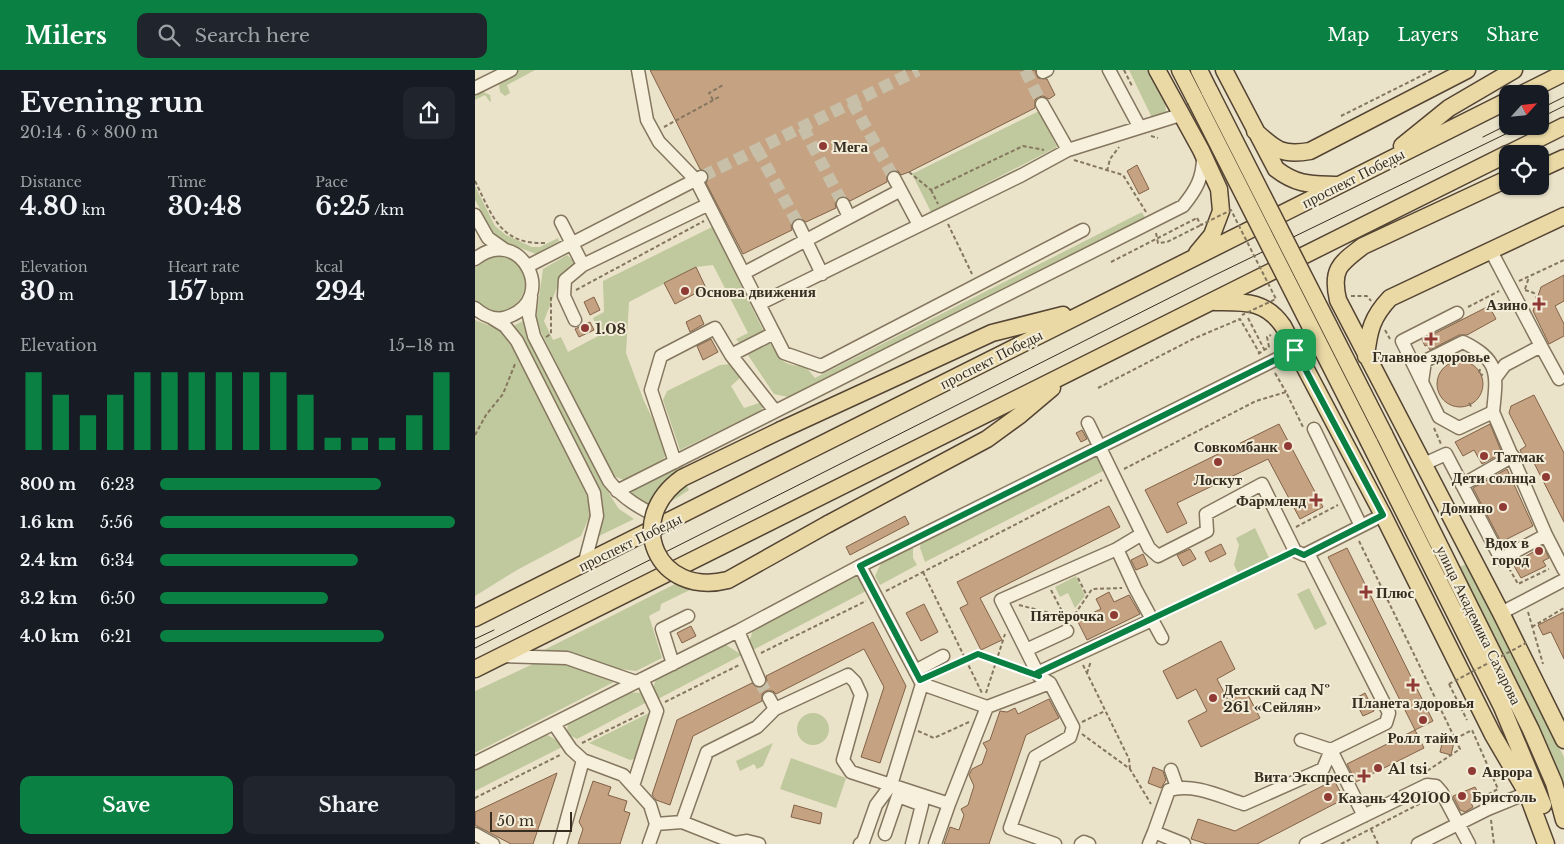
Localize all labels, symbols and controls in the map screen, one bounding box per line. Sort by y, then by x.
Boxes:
search box [137,13,487,58]
text: Milers [25,21,107,50]
icon: search [155,21,183,49]
text: Search here [195,24,310,47]
text: Map [1328,24,1369,46]
text: Layers [1397,24,1458,46]
text: Share [1486,24,1539,46]
text: Evening run [20,85,204,120]
north arrow [1499,85,1549,135]
map controls [1499,85,1549,195]
button: share [403,87,455,139]
text: 20:14 · 6 × 800 m [20,122,158,142]
place label: Мега [833,137,868,156]
marker: Мега [817,140,829,152]
street label: проспект Победы [1299,144,1407,212]
button: locate [1499,145,1549,195]
text: Distance [20,173,82,191]
text: Time [168,173,206,191]
text: Pace [315,173,348,191]
text: 4.80 [20,191,78,222]
text: 30:48 [168,191,242,222]
text: 6:25 [315,191,370,222]
text: km [78,201,106,219]
text: /km [370,201,404,219]
text: Elevation [20,258,88,276]
text: Heart rate [168,258,240,276]
text: kcal [315,258,343,276]
text: 30 [20,276,55,307]
text: 157 [168,276,206,307]
text: 294 [315,276,365,307]
place label: Основа движения [695,282,816,301]
marker: Основа движения [679,285,691,297]
text: m [55,286,74,304]
text: bpm [206,286,244,304]
place label: Азино [1486,295,1528,314]
marker: Азино [1532,297,1546,311]
place label: 1.08 [595,319,626,338]
marker: 1.08 [579,322,591,334]
street label: проспект Победы [937,325,1045,393]
pin [1274,329,1316,371]
marker: Главное здоровье [1425,333,1437,345]
text: Elevation [20,335,97,355]
text: 15–18 m [389,335,455,355]
icon: arrive [1281,336,1309,364]
place label: Главное здоровье [1372,347,1490,366]
place label: Совкомбанк [1194,437,1278,456]
marker: Совкомбанк [1282,440,1294,452]
place label: Татмак [1494,447,1545,466]
marker: Татмак [1478,450,1490,462]
marker: Лоскут [1212,456,1224,468]
place label: Дети солнца [1452,468,1536,487]
place label: Лоскут [1194,470,1243,489]
marker: Дети солнца [1540,471,1552,483]
text: 800 m [20,474,76,494]
text: 6:23 [100,474,135,494]
place label: Фармленд [1236,491,1306,510]
marker: Фармленд [1310,494,1322,506]
place label: Домино [1440,498,1493,517]
marker: Домино [1497,501,1509,513]
street label: проспект Победы [575,509,685,575]
text: 1.6 km [20,512,74,532]
text: 5:56 [100,512,133,532]
place label: Вдох в город [1485,533,1529,569]
street label: улица Академика Сахарова [1432,542,1526,708]
marker: Вдох в город [1533,545,1545,557]
text: 2.4 km [20,550,78,570]
text: 6:34 [100,550,134,570]
place label: Плюс [1376,583,1415,602]
marker: Плюс [1360,586,1372,598]
text: 3.2 km [20,588,77,608]
text: 6:50 [100,588,135,608]
place label: Пятёрочка [1030,606,1104,625]
marker: Пятёрочка [1108,609,1120,621]
text: 4.0 km [20,626,79,646]
text: 6:21 [100,626,132,646]
marker: Планета здоровья [1407,679,1419,691]
place label: Детский сад № 261 «Сейлян» [1223,680,1330,716]
marker: Детский сад № 261 «Сейлян» [1207,692,1219,704]
place label: Планета здоровья [1352,693,1474,712]
marker: Ролл тайм [1417,714,1429,726]
place label: Ролл тайм [1388,728,1458,747]
place label: Al tsi [1387,759,1428,778]
marker: Al tsi [1372,762,1384,774]
place label: Аврора [1482,762,1533,781]
marker: Аврора [1466,765,1478,777]
place label: Вита Экспресс [1254,767,1354,786]
marker: Вита Экспресс [1358,770,1370,782]
button: Save [20,776,233,834]
button: Share [243,776,455,834]
place label: Бристоль [1472,787,1536,806]
place label: Казань 420100 [1338,788,1451,807]
marker: Бристоль [1456,790,1468,802]
marker: Казань 420100 [1322,791,1334,803]
scale bar [490,809,573,832]
text: 50 m [497,812,534,830]

